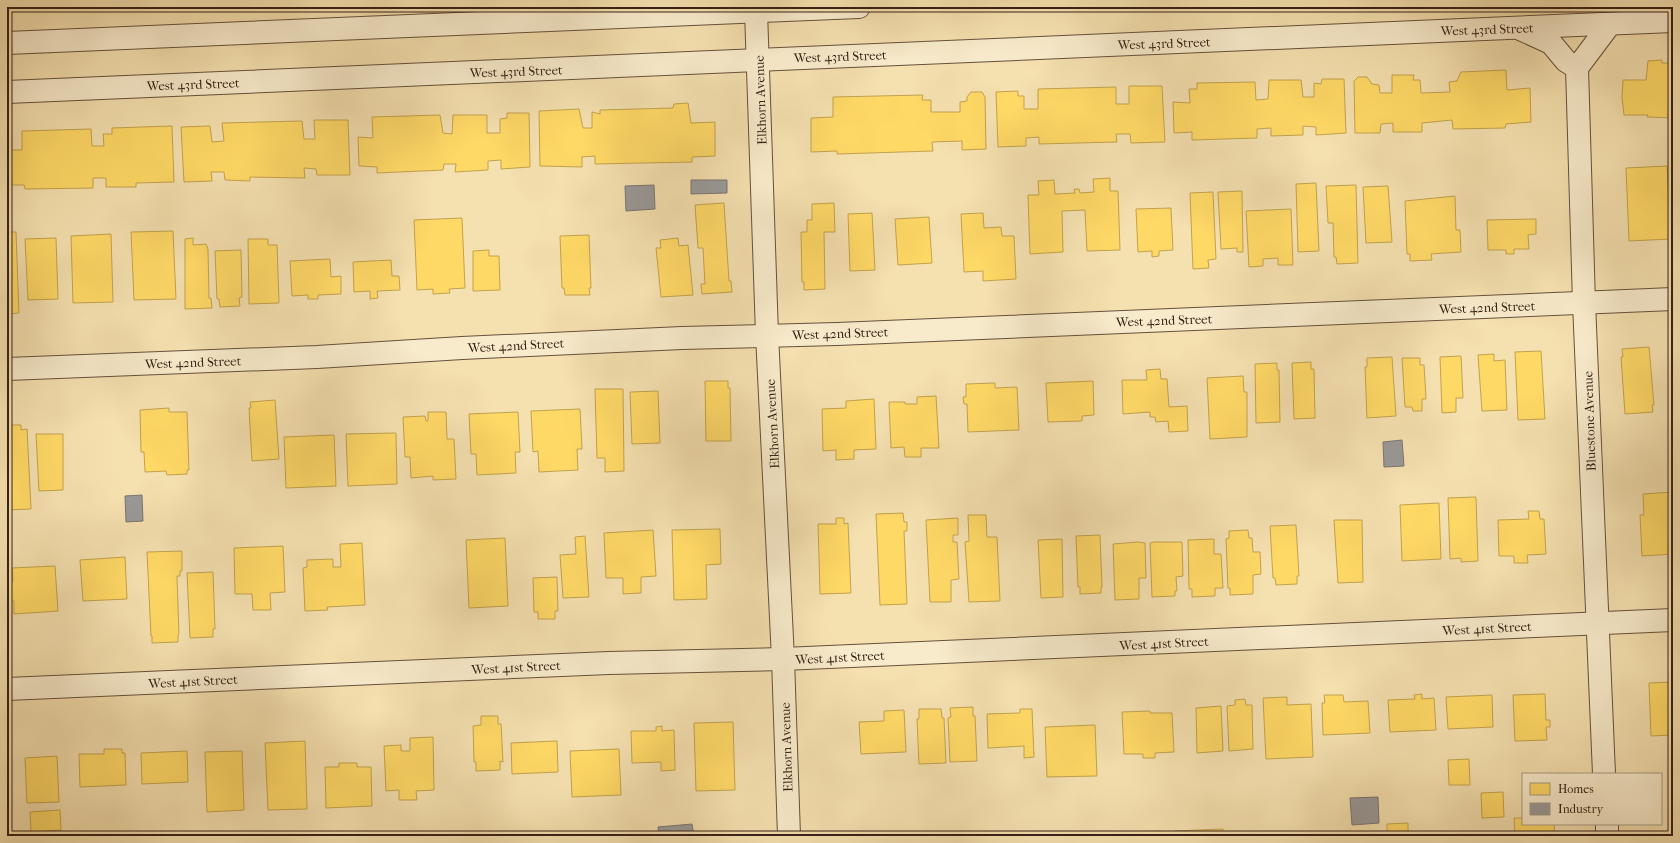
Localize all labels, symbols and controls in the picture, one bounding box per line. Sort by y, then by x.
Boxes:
street label: West 43rd Street [1439,20,1534,39]
street label: West 43rd Street [1116,34,1211,53]
street label: West 43rd Street [792,47,887,66]
street label: Elkhorn Avenue [751,54,770,145]
street label: West 43rd Street [468,62,563,81]
street label: West 43rd Street [145,75,240,94]
street label: West 42nd Street [1437,298,1536,317]
street label: West 42nd Street [1114,311,1213,330]
street label: West 42nd Street [790,324,889,343]
street label: West 42nd Street [466,335,565,356]
street label: West 42nd Street [143,353,242,372]
street label: Bluestone Avenue [1580,370,1599,471]
street label: Elkhorn Avenue [763,378,782,469]
street label: West 41st Street [1441,619,1532,638]
street label: West 41st Street [1118,634,1209,653]
street label: West 41st Street [794,648,885,667]
street label: West 41st Street [470,658,561,677]
street label: West 41st Street [147,672,238,691]
street label: Elkhorn Avenue [777,701,796,792]
legend [1522,773,1662,825]
text: Homes [1558,782,1594,796]
text: Industry [1558,802,1604,816]

